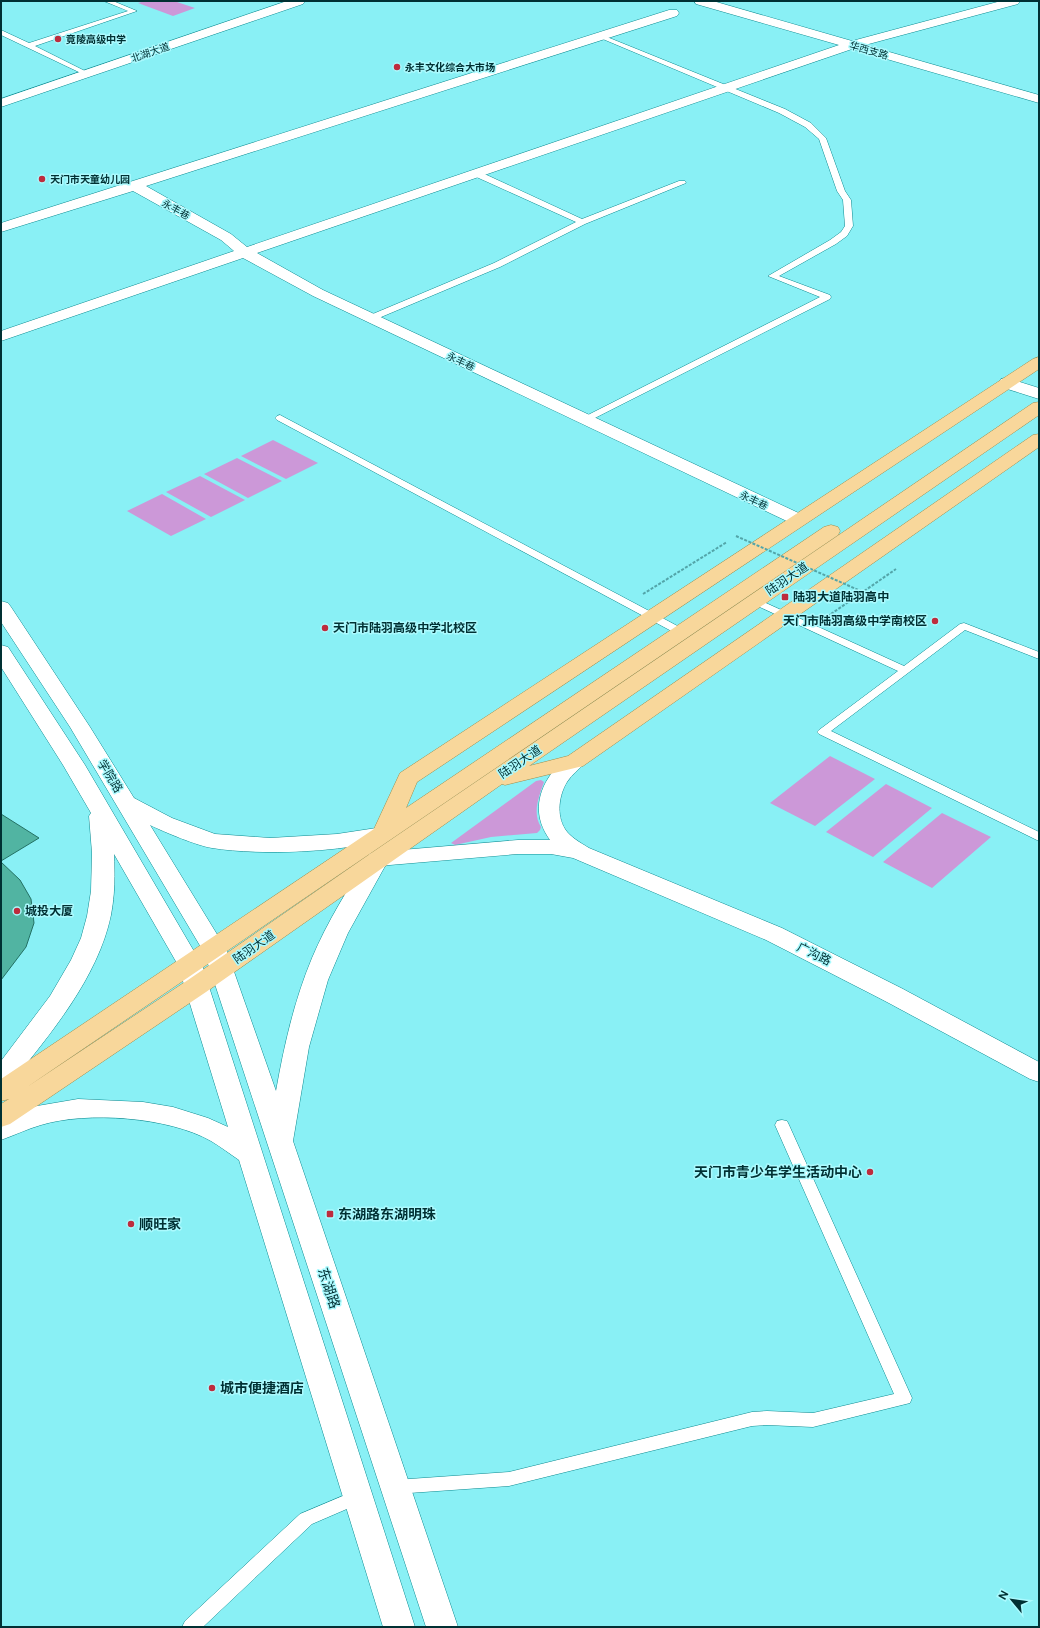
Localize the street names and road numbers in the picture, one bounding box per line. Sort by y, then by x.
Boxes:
street label: 华西支路 [848,39,890,61]
street label: 北湖大道 [129,40,171,64]
street label: 永丰巷 [160,196,192,222]
street label: 永丰巷 [445,349,477,373]
street label: 永丰巷 [738,488,770,512]
street label: 陆羽大道 [763,560,811,598]
street label: 陆羽大道 [496,743,544,781]
street label: 学院路 [95,757,125,795]
street label: 陆羽大道 [230,927,278,967]
street label: 广沟路 [795,940,833,968]
street label: 东湖路 [315,1266,343,1310]

